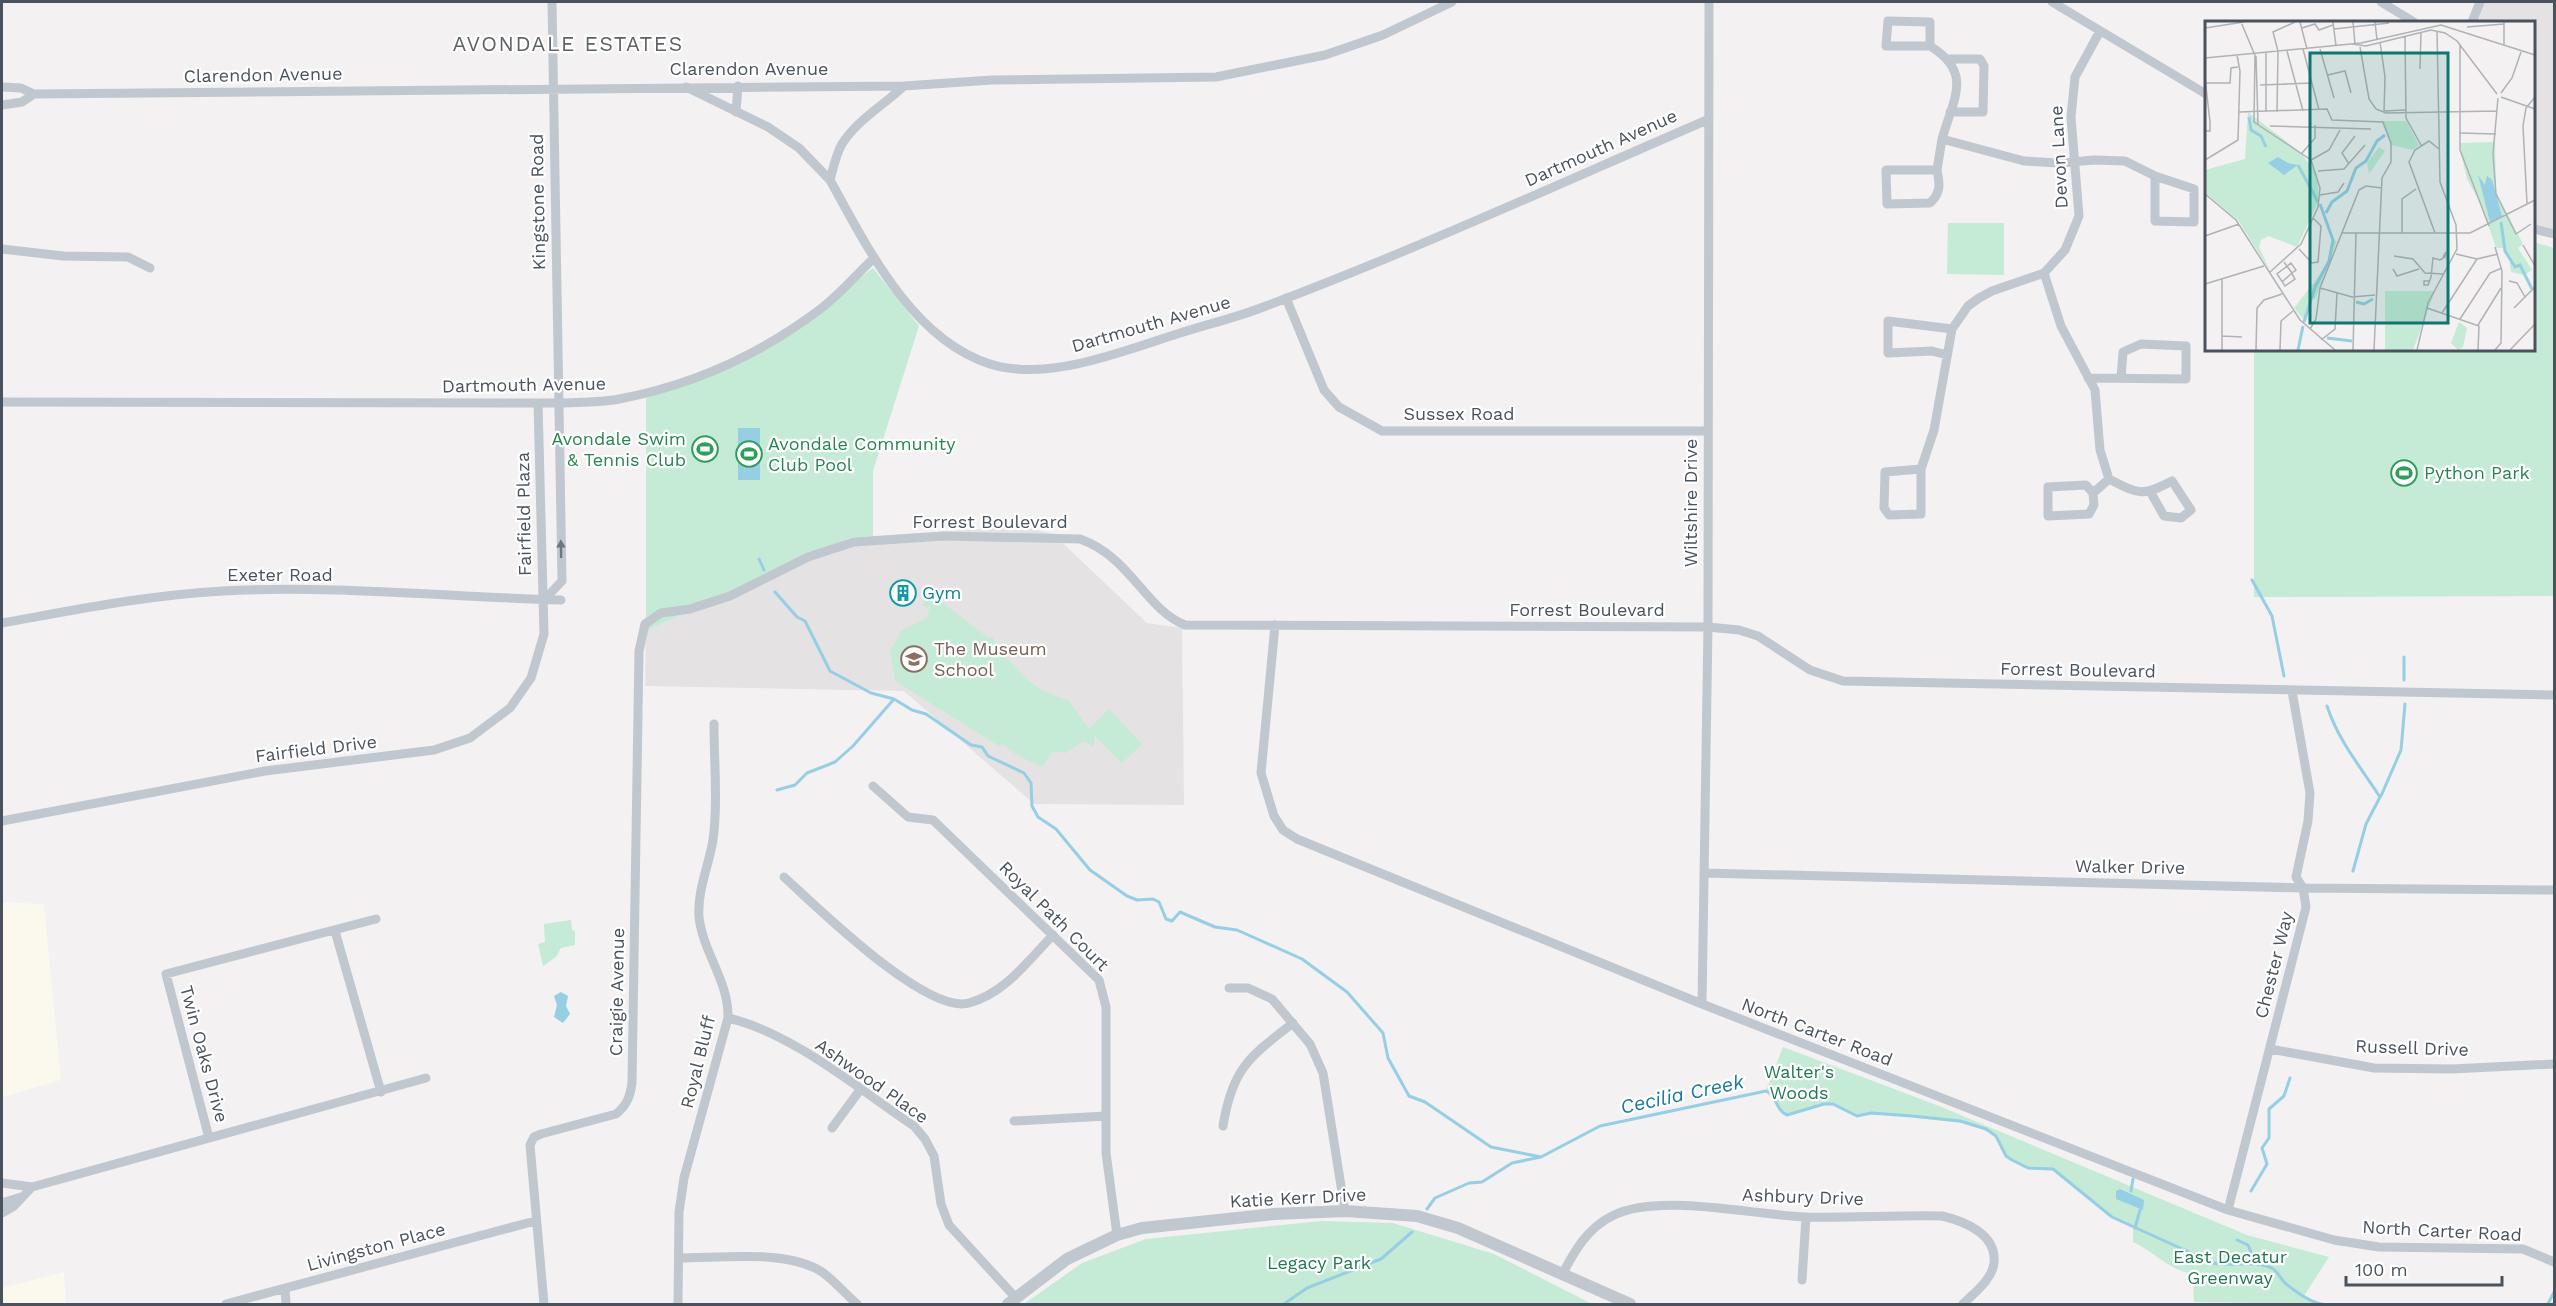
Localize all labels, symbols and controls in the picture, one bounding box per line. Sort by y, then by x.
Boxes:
inset map [2205,21,2535,351]
district label: AVONDALE ESTATES [452,31,684,56]
street label: Clarendon Avenue [670,58,828,79]
street label: Clarendon Avenue [183,63,343,86]
street label: Dartmouth Avenue [1521,105,1680,191]
street label: Devon Lane [2045,105,2072,209]
street label: Kingstone Road [526,133,549,271]
street label: Dartmouth Avenue [1069,291,1233,356]
street label: Dartmouth Avenue [442,373,606,396]
street label: Sussex Road [1404,403,1514,424]
place label: Avondale Swim & Tennis Club [551,428,686,470]
place label: Avondale Community Club Pool [768,433,956,475]
sports icon: Avondale Swim & Tennis Club [690,434,720,464]
sports icon: Avondale Community Club Pool [734,439,764,469]
street label: Wiltshire Drive [1680,439,1701,567]
street label: Fairfield Plaza [512,452,535,576]
sports icon: Python Park [2389,458,2419,488]
place label: Python Park [2424,462,2530,483]
street label: Forrest Boulevard [912,511,1068,532]
one-way arrow [556,539,566,558]
street label: Exeter Road [227,564,333,585]
building icon: Gym [888,578,918,608]
place label: Gym [922,582,961,603]
street label: Forrest Boulevard [1509,599,1665,620]
place label: The Museum School [934,638,1047,680]
school or university icon: The Museum School [899,644,929,674]
street label: Forrest Boulevard [2000,658,2156,681]
street label: Fairfield Drive [254,731,378,766]
street label: Walker Drive [2075,855,2185,878]
street label: Royal Path Court [995,856,1114,975]
street label: Chester Way [2250,909,2297,1021]
street label: Craigie Avenue [605,928,628,1056]
street label: Twin Oaks Drive [176,983,233,1125]
street label: North Carter Road [1739,993,1896,1070]
street label: Royal Bluff [676,1013,719,1110]
street label: Ashwood Place [812,1034,933,1127]
street label: Russell Drive [2355,1035,2469,1060]
park label: Walter's Woods [1764,1061,1834,1103]
water label: Cecilia Creek [1618,1069,1747,1119]
street label: Katie Kerr Drive [1229,1183,1367,1212]
street label: Ashbury Drive [1742,1184,1864,1209]
street label: North Carter Road [2362,1216,2522,1245]
street label: Livingston Place [304,1218,447,1275]
park label: East Decatur Greenway [2173,1246,2287,1288]
scale bar [2346,1249,2502,1287]
park label: Legacy Park [1267,1252,1371,1273]
text: 100 m [2355,1259,2408,1280]

